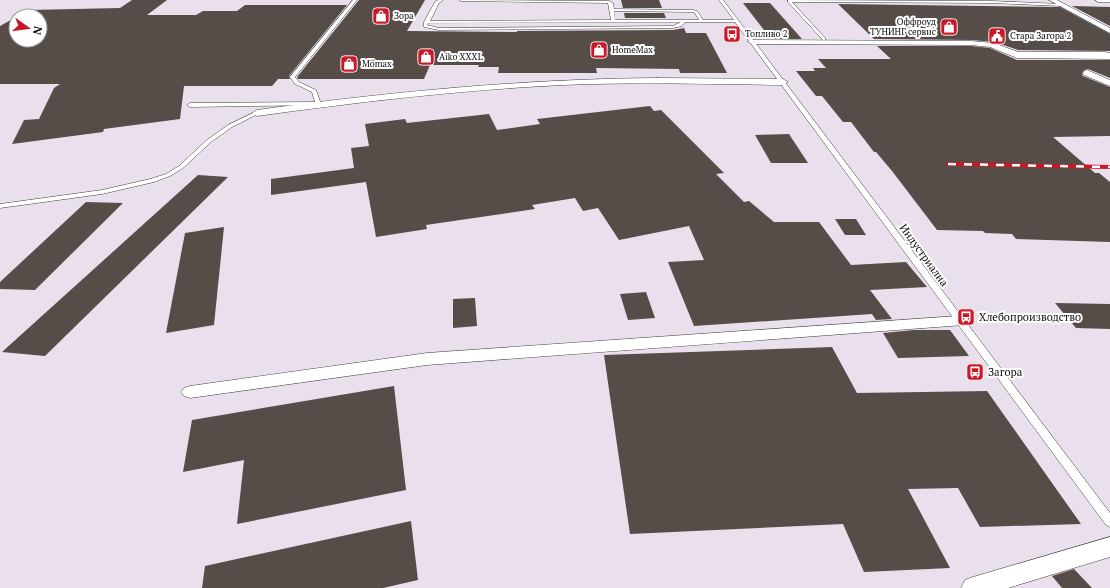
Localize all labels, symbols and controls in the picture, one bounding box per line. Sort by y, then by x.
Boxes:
shop icon: Зора [371,6,391,26]
north arrow [8,8,48,48]
place label: Зора [394,10,414,22]
place label: Оффроуд ТУНИНГ сервис [870,16,936,38]
shop icon: Оффроуд ТУНИНГ сервис [939,17,959,37]
bus stop icon: Топливо 2 [722,24,742,44]
text: N [30,25,46,37]
public building icon: Стара Загора 2 [987,26,1007,46]
place label: Топливо 2 [745,28,788,40]
place label: Стара Загора 2 [1010,30,1072,42]
shop icon: HomeMax [589,40,609,60]
place label: HomeMax [612,44,653,56]
shop icon: Aiko XXXL [416,47,436,67]
place label: Aiko XXXL [439,51,483,63]
shop icon: Mömax [339,54,359,74]
place label: Mömax [362,58,392,70]
street label: Индустриална [897,221,952,289]
bus stop icon: Хлебопроизводство [956,307,976,327]
place label: Хлебопроизводство [979,310,1081,324]
bus stop icon: Загора [965,362,985,382]
place label: Загора [988,365,1023,379]

